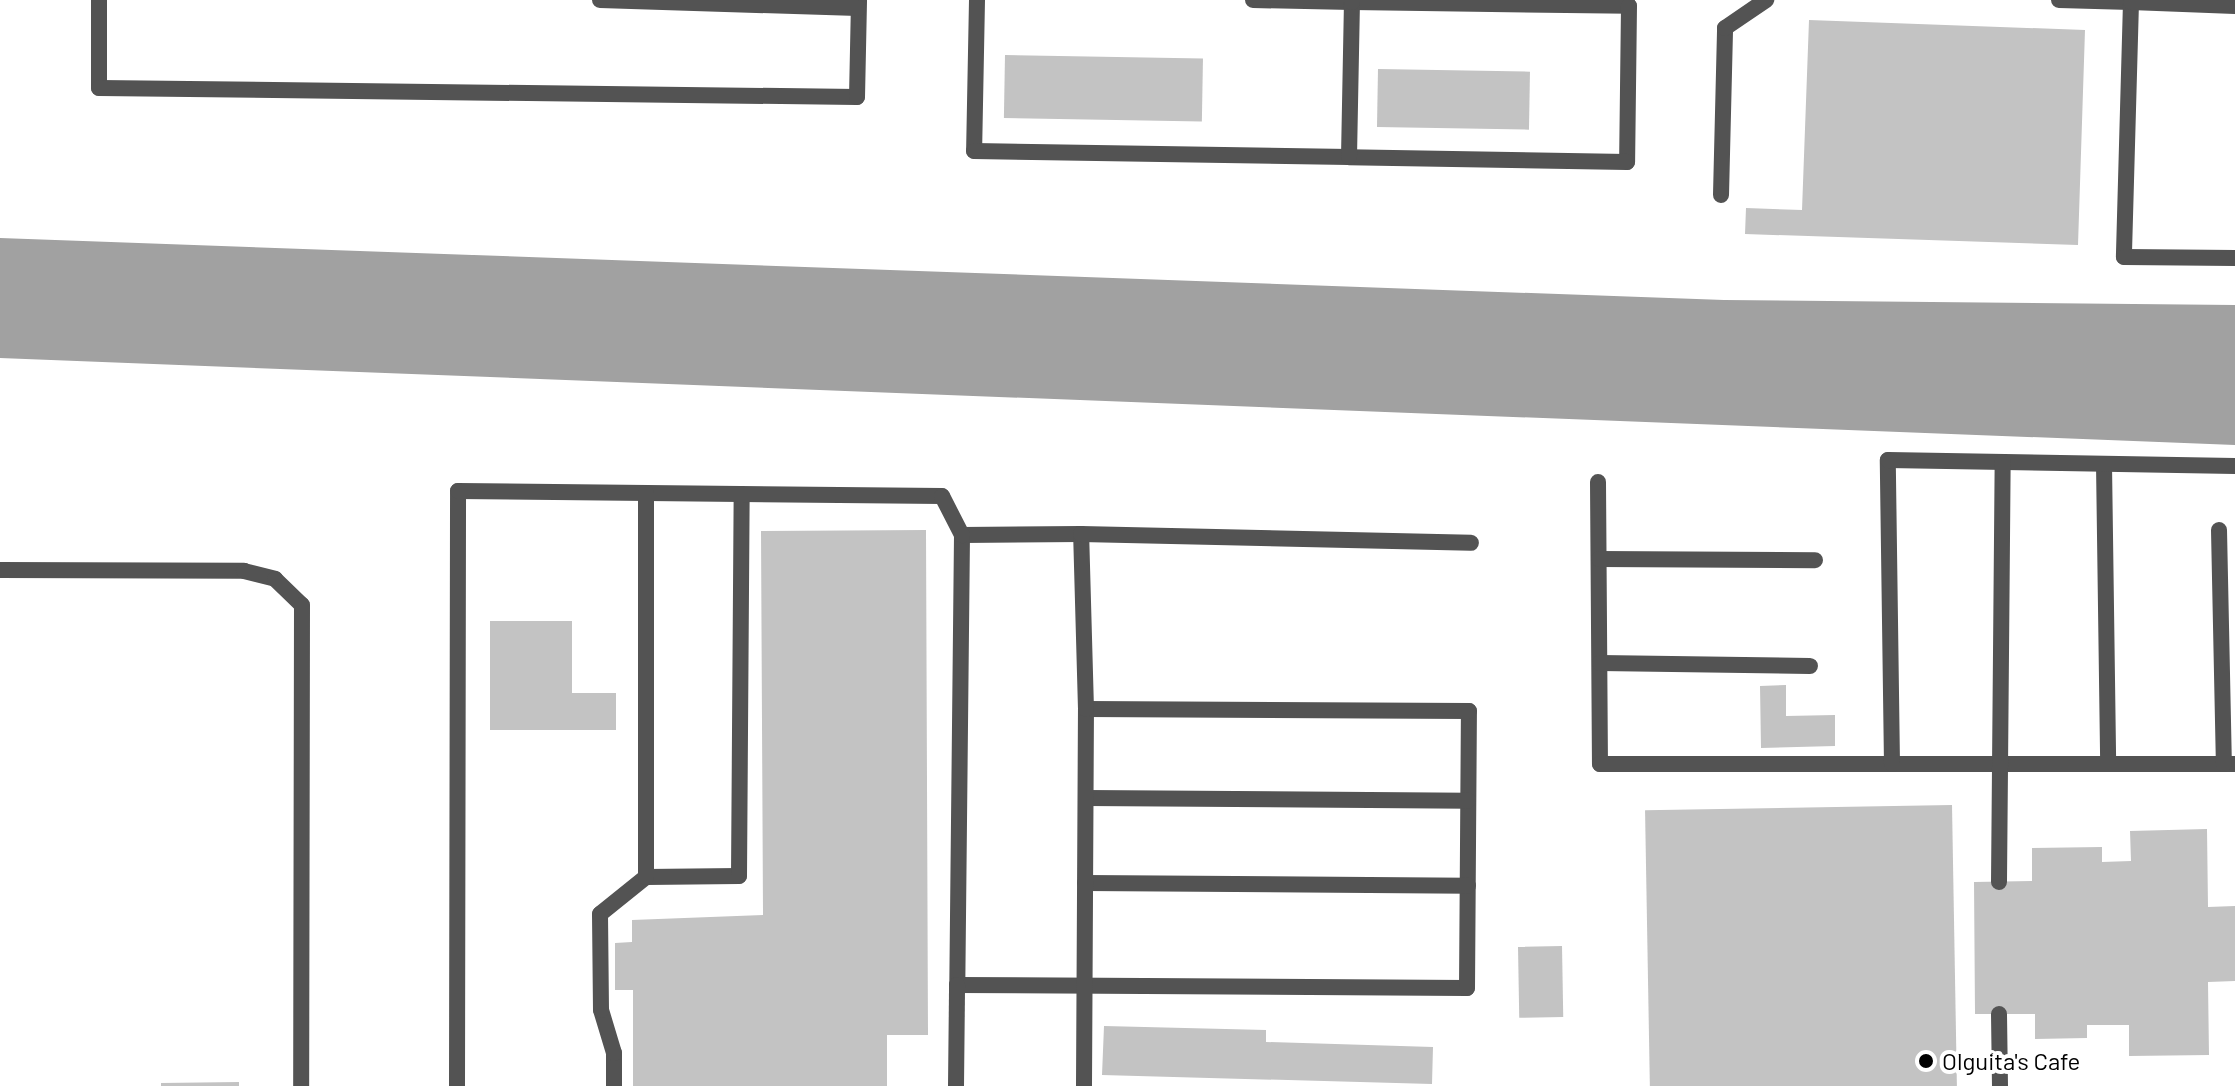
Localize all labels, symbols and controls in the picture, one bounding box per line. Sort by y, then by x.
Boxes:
place label: Olguita's Cafe [1942,1047,2080,1075]
marker: Olguita's Cafe [1917,1052,1935,1070]

